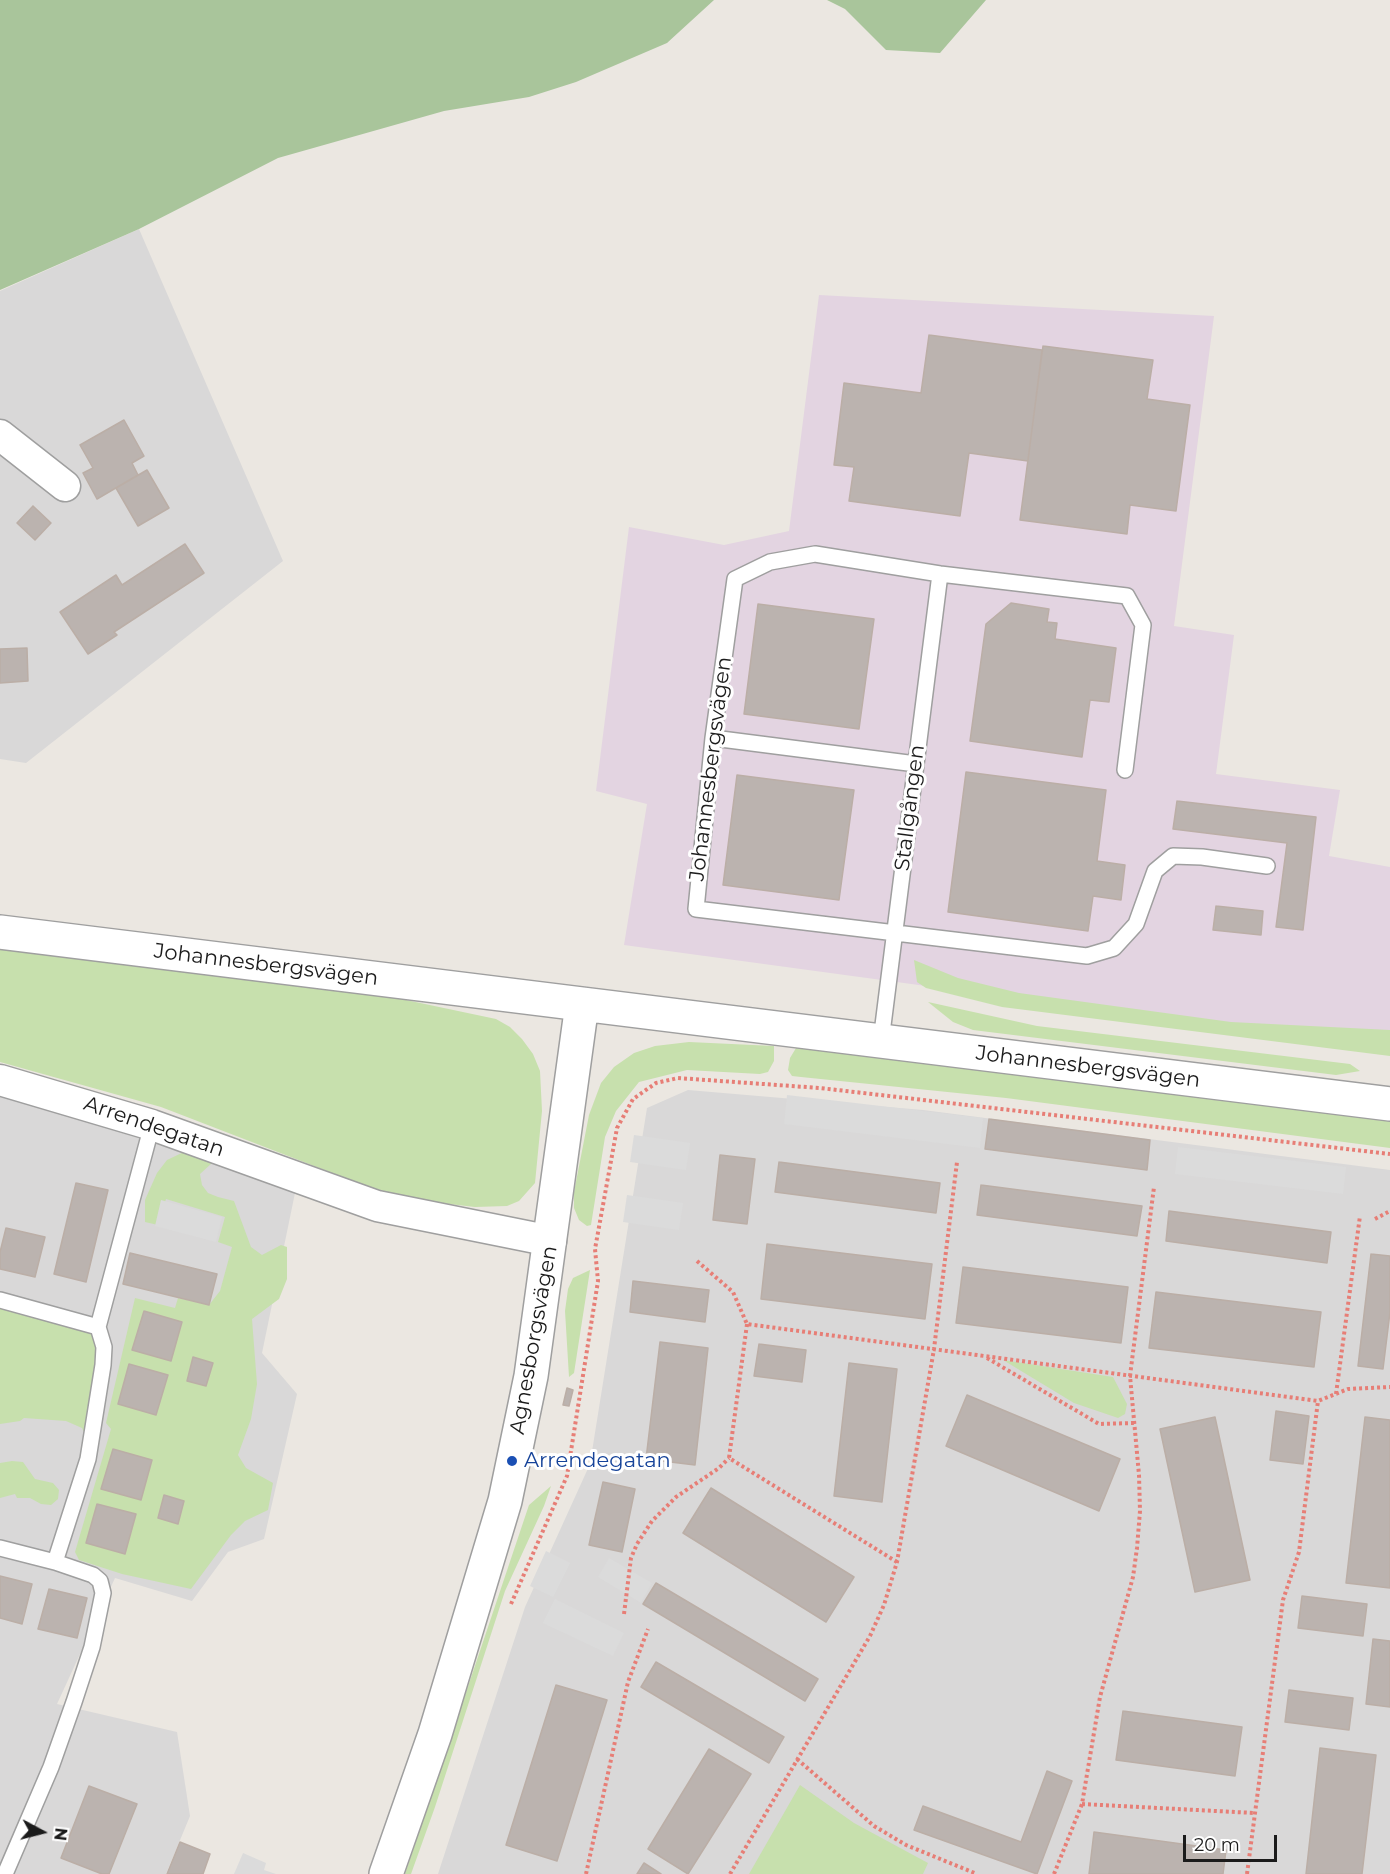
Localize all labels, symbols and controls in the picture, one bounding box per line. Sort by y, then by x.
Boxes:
street label: Johannesbergsvägen [685,655,737,883]
street label: Stallgången [890,743,930,873]
street label: Johannesbergsvägen [152,939,380,991]
street label: Johannesbergsvägen [974,1041,1202,1093]
street label: Arrendegatan [81,1091,227,1163]
street label: Agnesborgsvägen [505,1244,563,1436]
place label: Arrendegatan [524,1448,671,1474]
marker: Arrendegatan [505,1454,519,1468]
north arrow [12,1802,72,1862]
scale bar [1186,1823,1280,1861]
text: N [50,1827,71,1842]
text: 20 m [1194,1834,1240,1856]

